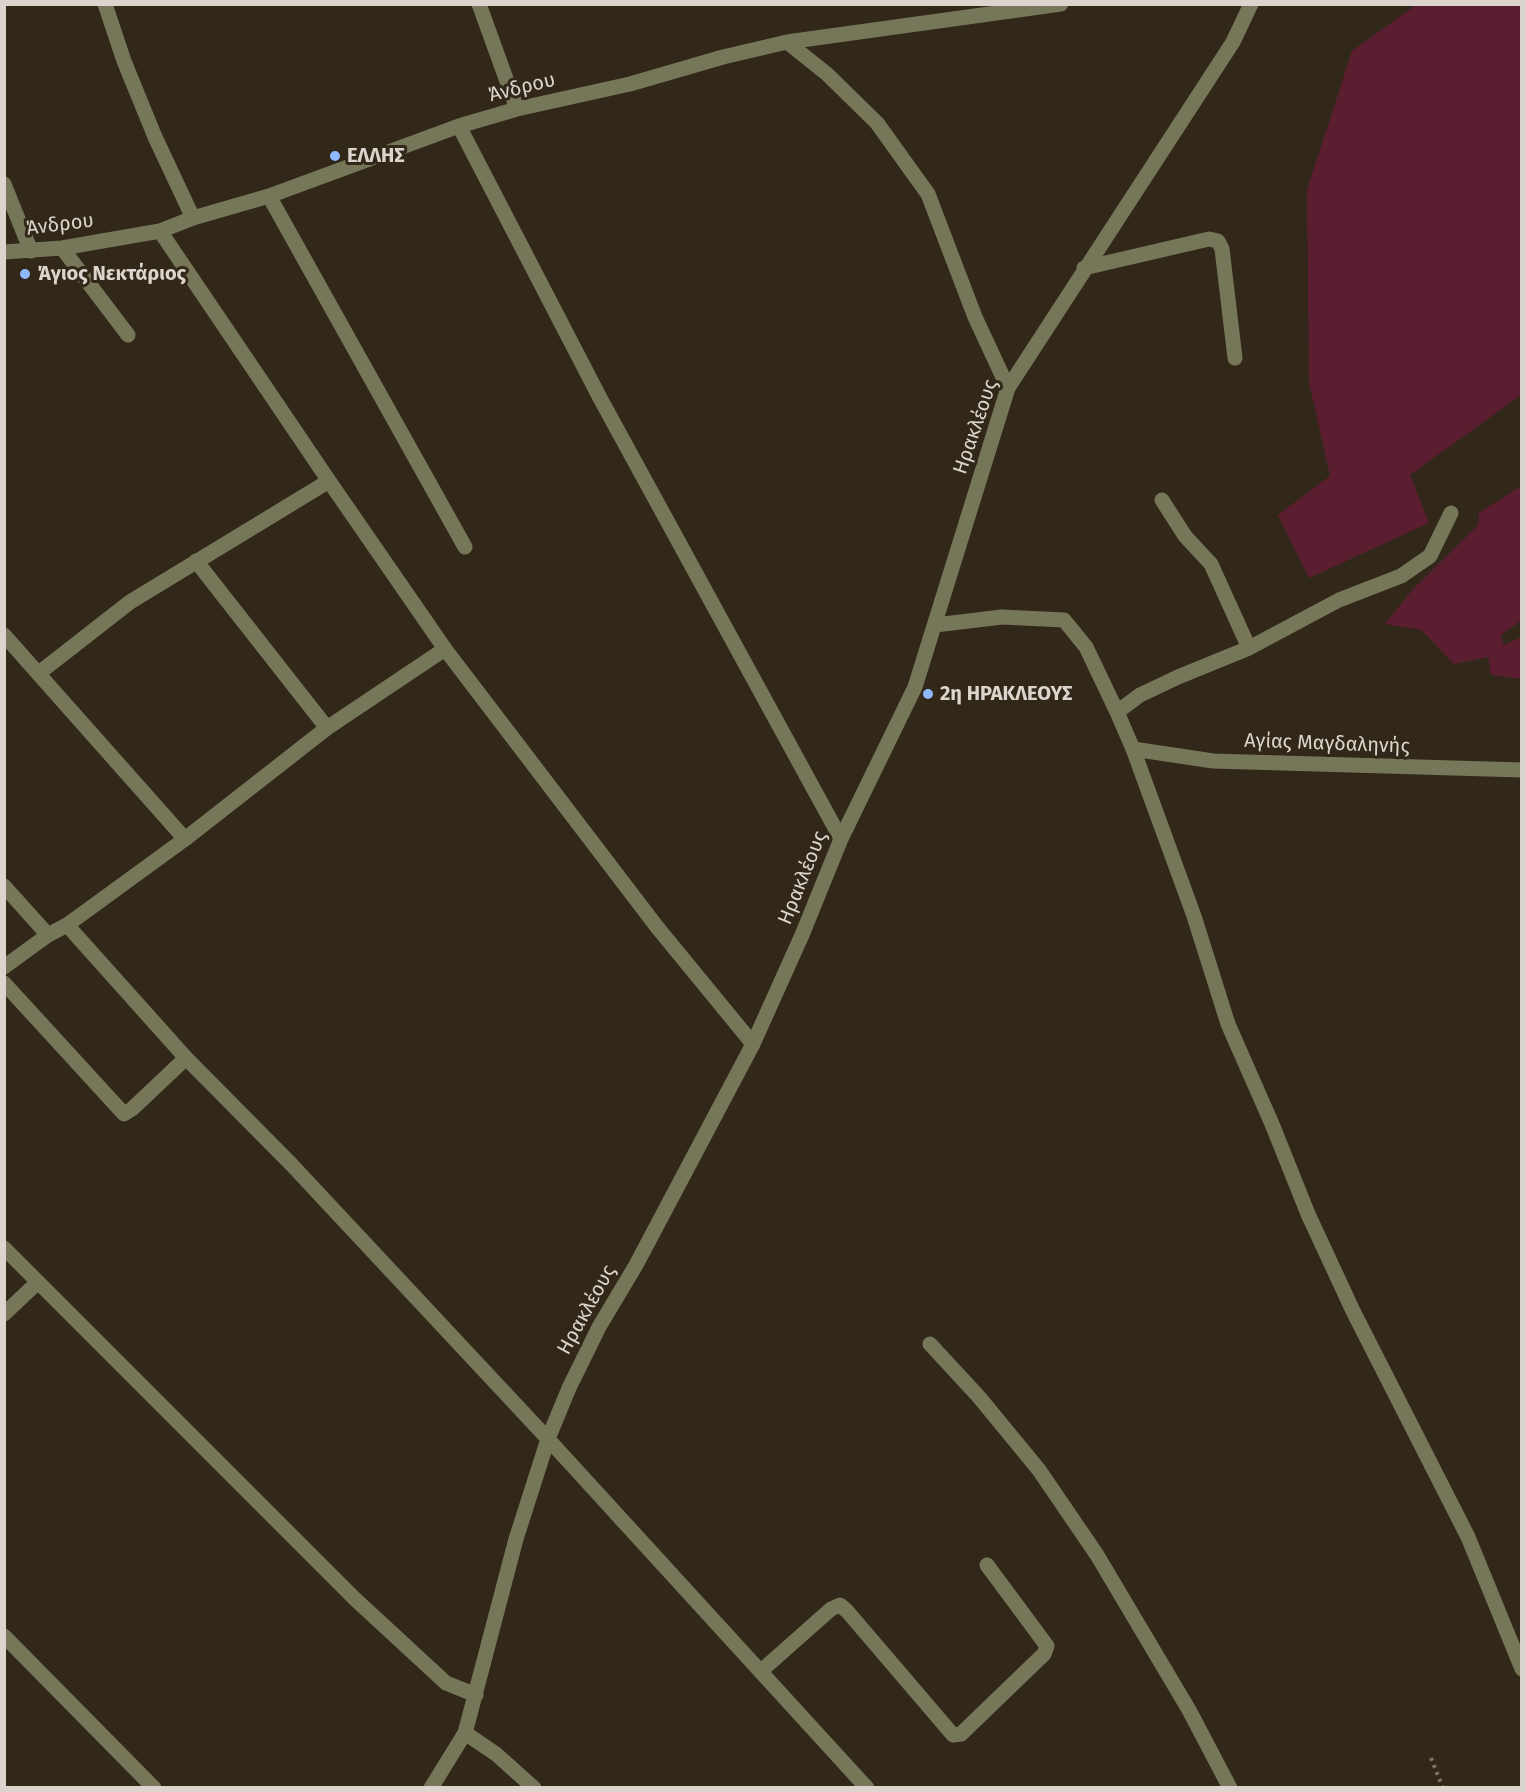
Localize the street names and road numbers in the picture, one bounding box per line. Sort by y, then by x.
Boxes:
street label: Άνδρου [486,68,558,108]
street label: Άνδρου [25,209,95,241]
street label: Ηρακλέους [949,376,1003,478]
street label: Αγίας Μαγδαληνής [1244,729,1410,759]
street label: Ηρακλέους [773,828,833,928]
street label: Ηρακλέους [553,1261,621,1359]

